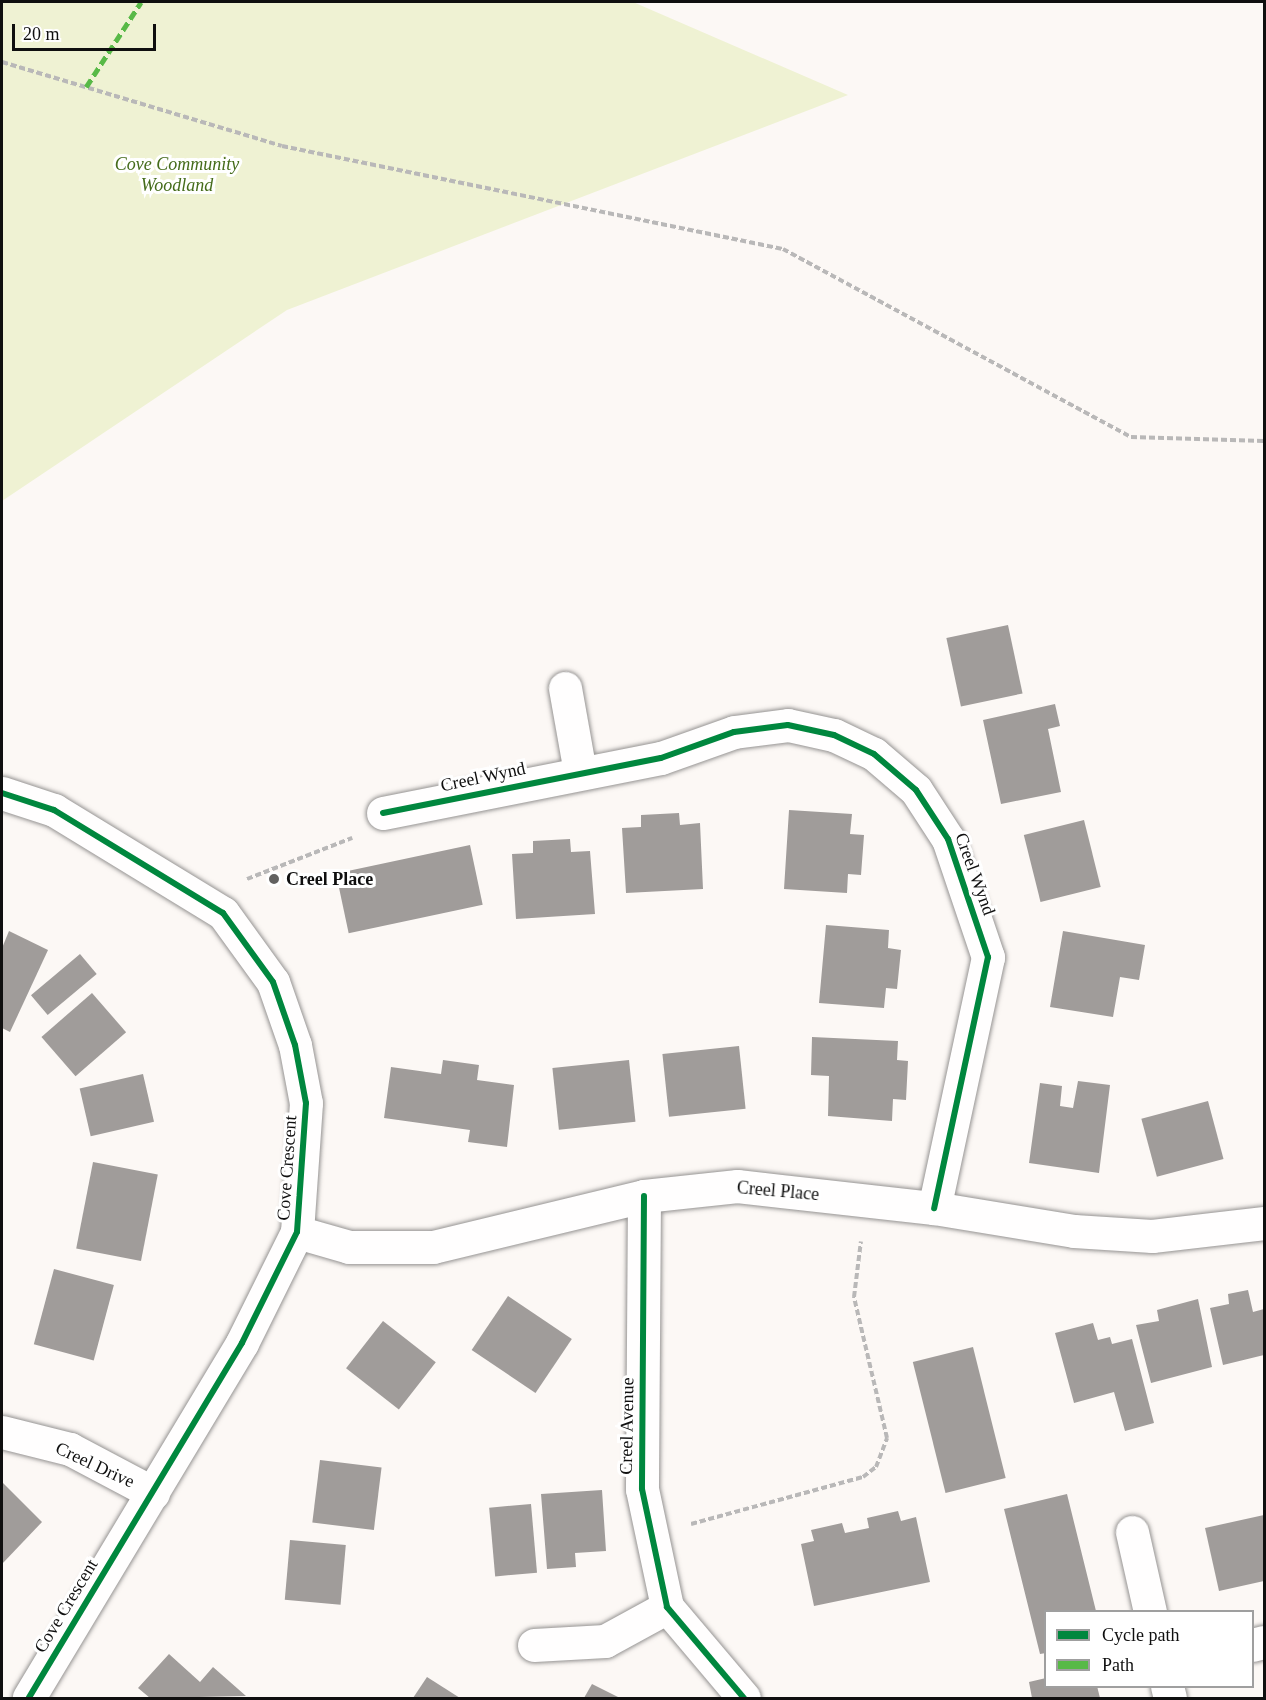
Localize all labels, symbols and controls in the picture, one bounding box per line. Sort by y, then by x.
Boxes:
scale bar [15,12,159,50]
text: 20 m [23,24,60,44]
park label: Cove Community Woodland [115,154,239,196]
street label: Creel Wynd [439,757,527,797]
street label: Creel Wynd [950,830,1000,918]
place label: Creel Place [286,868,373,890]
marker: Creel Place [267,872,281,886]
street label: Cove Crescent [273,1115,301,1221]
street label: Creel Place [736,1177,820,1205]
street label: Creel Avenue [615,1377,639,1475]
street label: Creel Drive [52,1437,138,1493]
street label: Cove Crescent [30,1555,102,1657]
legend [1044,1610,1254,1688]
text: Cycle path [1102,1625,1179,1645]
text: Path [1102,1655,1134,1675]

